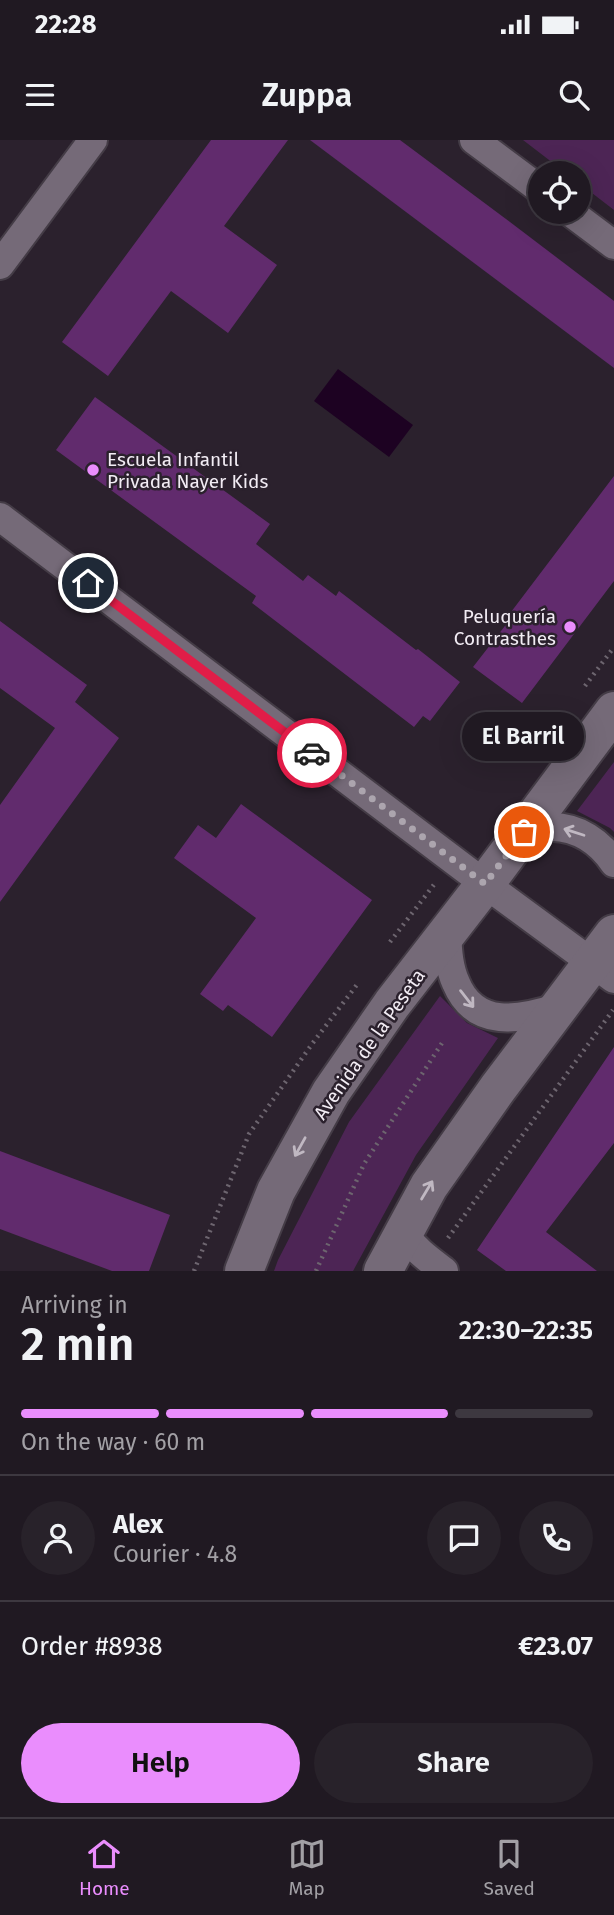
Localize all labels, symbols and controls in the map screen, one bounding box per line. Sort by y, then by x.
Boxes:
text: 22:28 [35,9,97,40]
icon: menu [21,76,59,114]
text: Zuppa [262,76,352,114]
icon: search [555,76,593,114]
map controls [528,161,591,224]
button: locate [528,161,591,224]
place label: Escuela Infantil Privada Nayer Kids [107,448,268,493]
marker: Escuela Infantil Privada Nayer Kids [85,462,101,478]
pin [58,553,118,613]
icon: home [69,564,107,602]
place label: Peluquería Contrasthes [454,605,556,650]
marker: Peluquería Contrasthes [562,619,578,635]
callout: El Barril [463,713,585,762]
courier [277,718,347,788]
text: El Barril [482,722,564,750]
icon: car [293,734,331,772]
pin [494,802,554,862]
icon: bag [505,813,543,851]
one-way arrow [564,825,586,837]
street label: Avenida de la Peseta [309,965,430,1124]
one-way arrow [459,989,474,1007]
one-way arrow [293,1136,306,1157]
one-way arrow [421,1180,435,1200]
text: Arriving in [21,1291,128,1319]
text: 22:30–22:35 [459,1315,593,1346]
text: 2 min [21,1317,134,1372]
text: On the way · 60 m [21,1428,205,1456]
button: person [21,1501,95,1575]
button: chat [427,1501,501,1575]
button: phone [519,1501,593,1575]
text: Alex [113,1509,163,1540]
text: Courier · 4.8 [113,1540,237,1568]
text: Order #8938 [21,1631,163,1662]
text: €23.07 [518,1631,593,1662]
button: Help [21,1723,300,1803]
button: Share [314,1723,593,1803]
tab: Home [79,1835,130,1900]
tab: Map [288,1835,326,1900]
tab: Saved [484,1835,535,1900]

